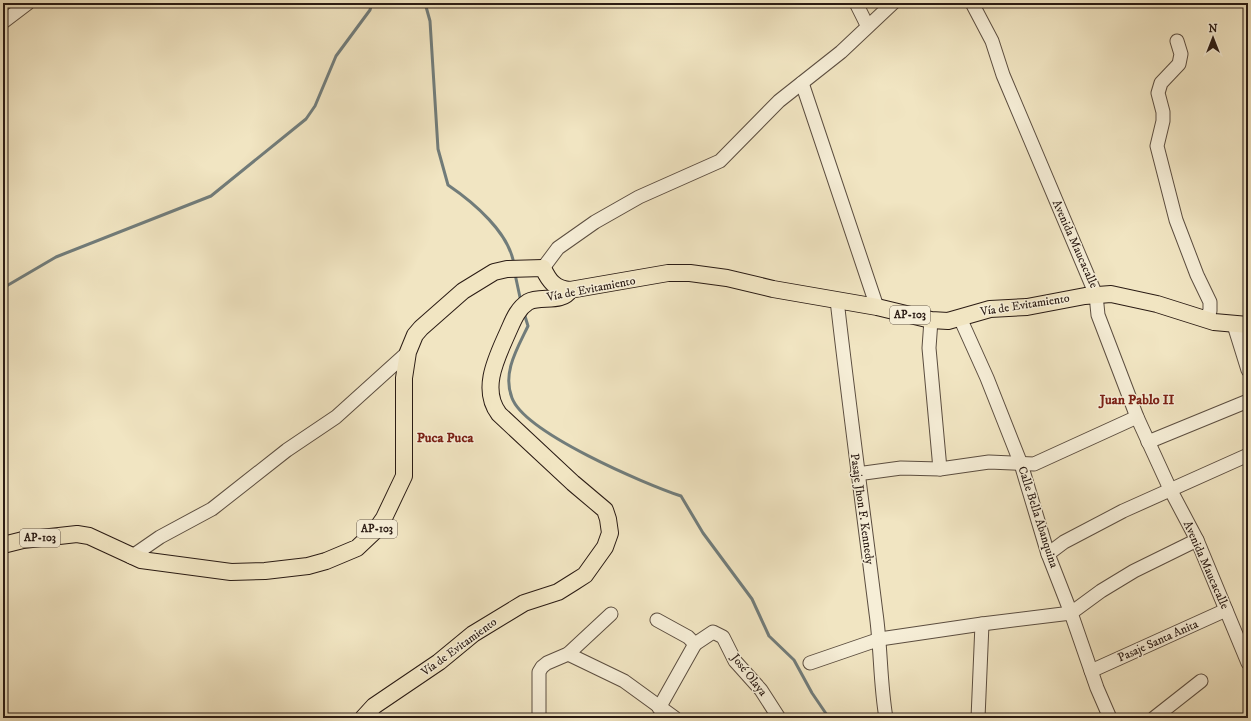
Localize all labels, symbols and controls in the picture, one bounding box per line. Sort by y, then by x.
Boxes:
north arrow [1193,18,1233,58]
text: N [1208,22,1218,36]
street label: Avenida Maucacalle [1049,197,1101,291]
street label: Vía de Evitamiento [544,273,637,305]
street label: Vía de Evitamiento [978,291,1071,320]
road number: AP-103 [890,306,930,324]
district label: Juan Pablo II [1098,391,1174,409]
district label: Puca Puca [417,429,474,447]
street label: Pasaje Jhon F. Kennedy [847,453,877,566]
street label: Calle Bella Abanquina [1014,464,1062,571]
street label: Avenida Maucacalle [1180,518,1232,612]
road number: AP-103 [357,520,397,538]
road number: AP-103 [20,529,60,547]
street label: Vía de Evitamiento [417,614,500,680]
street label: Pasaje Santa Anita [1115,616,1201,665]
street label: José Olaya [727,650,771,700]

